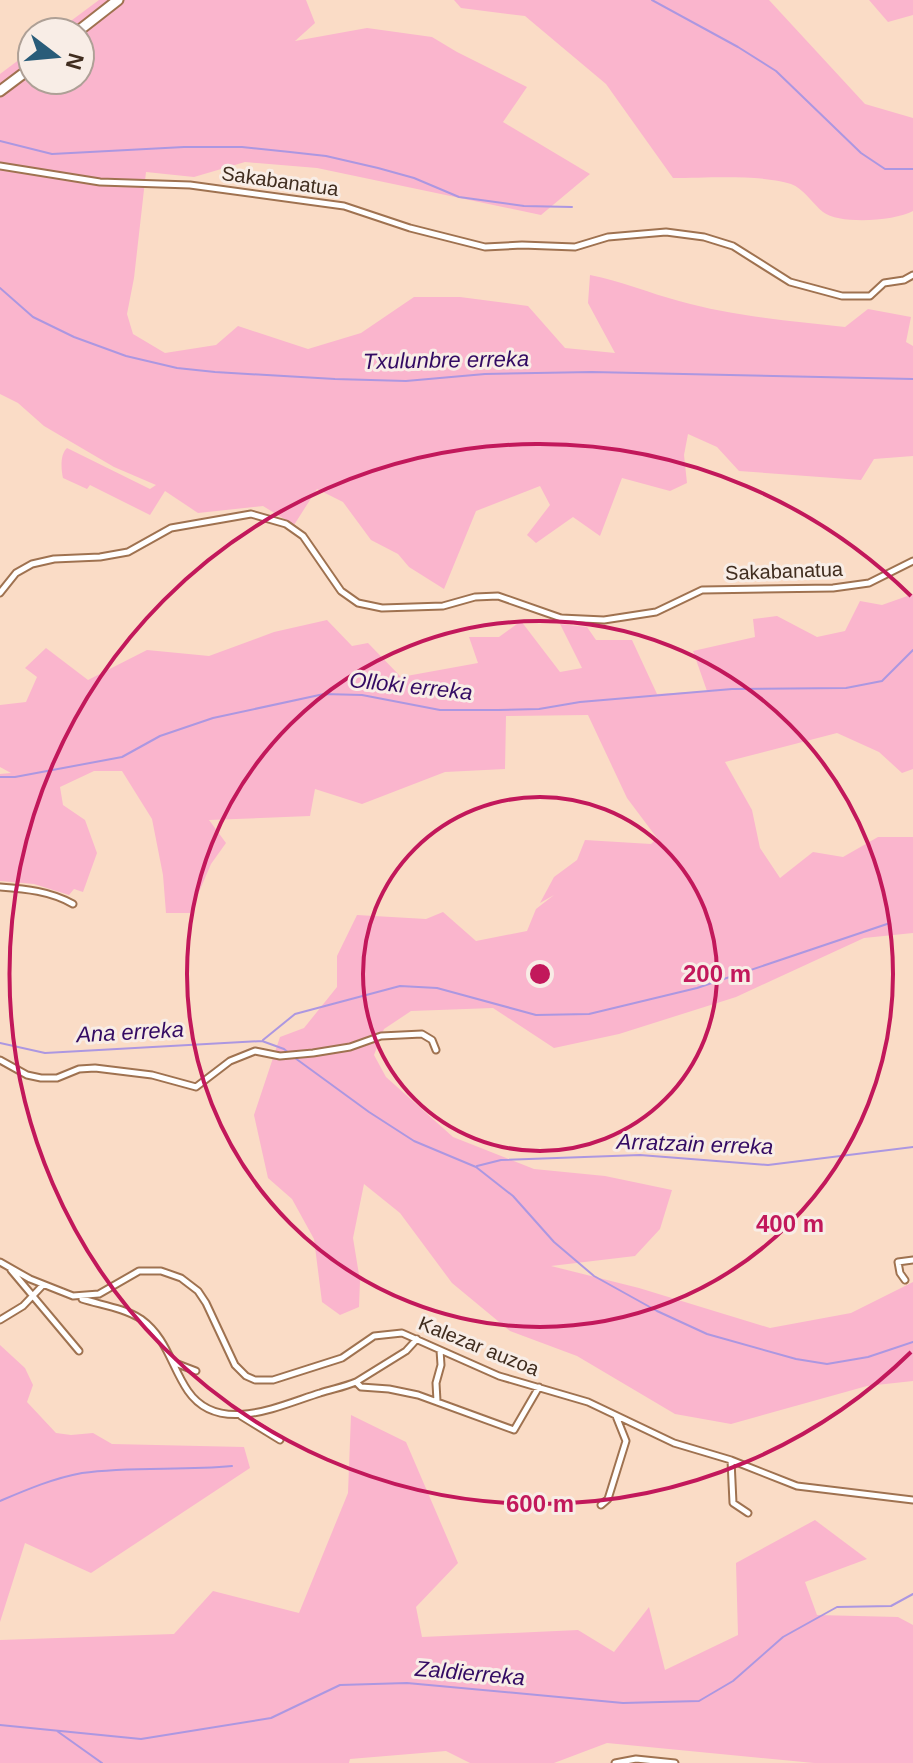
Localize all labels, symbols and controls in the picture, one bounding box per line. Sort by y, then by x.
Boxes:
north arrow [16,16,96,96]
text: N [61,50,89,72]
street label: Sakabanatua [220,162,341,200]
water label: Txulunbre erreka [363,346,529,374]
street label: Sakabanatua [725,558,844,584]
water label: Olloki erreka [348,667,474,705]
centre of rings [526,960,554,988]
text: 200 m [683,960,751,987]
water label: Ana erreka [74,1017,184,1047]
water label: Arratzain erreka [614,1129,774,1159]
text: 400 m [756,1210,824,1237]
street label: Kalezar auzoa [416,1312,543,1380]
text: 600 m [506,1490,574,1517]
water label: Zaldierreka [413,1656,526,1690]

